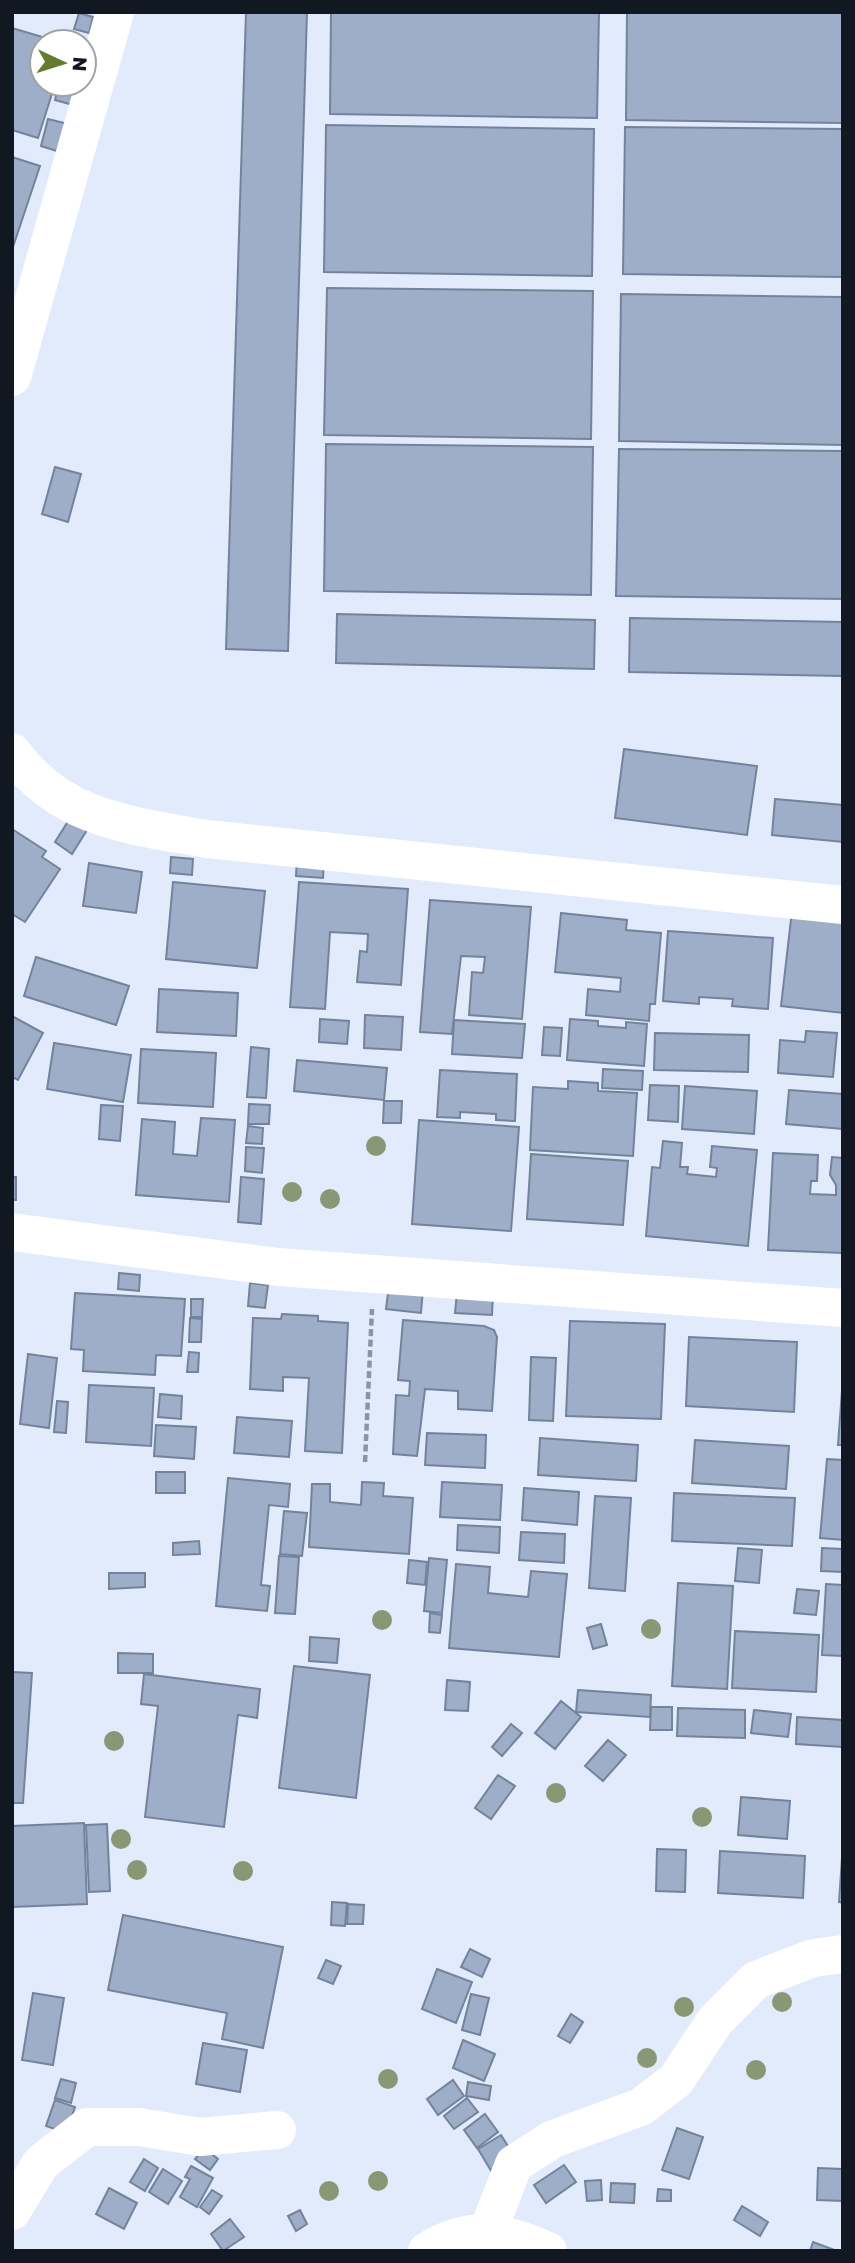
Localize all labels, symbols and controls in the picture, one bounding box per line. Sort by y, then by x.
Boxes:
north arrow [28,28,98,98]
text: N [68,56,92,72]

